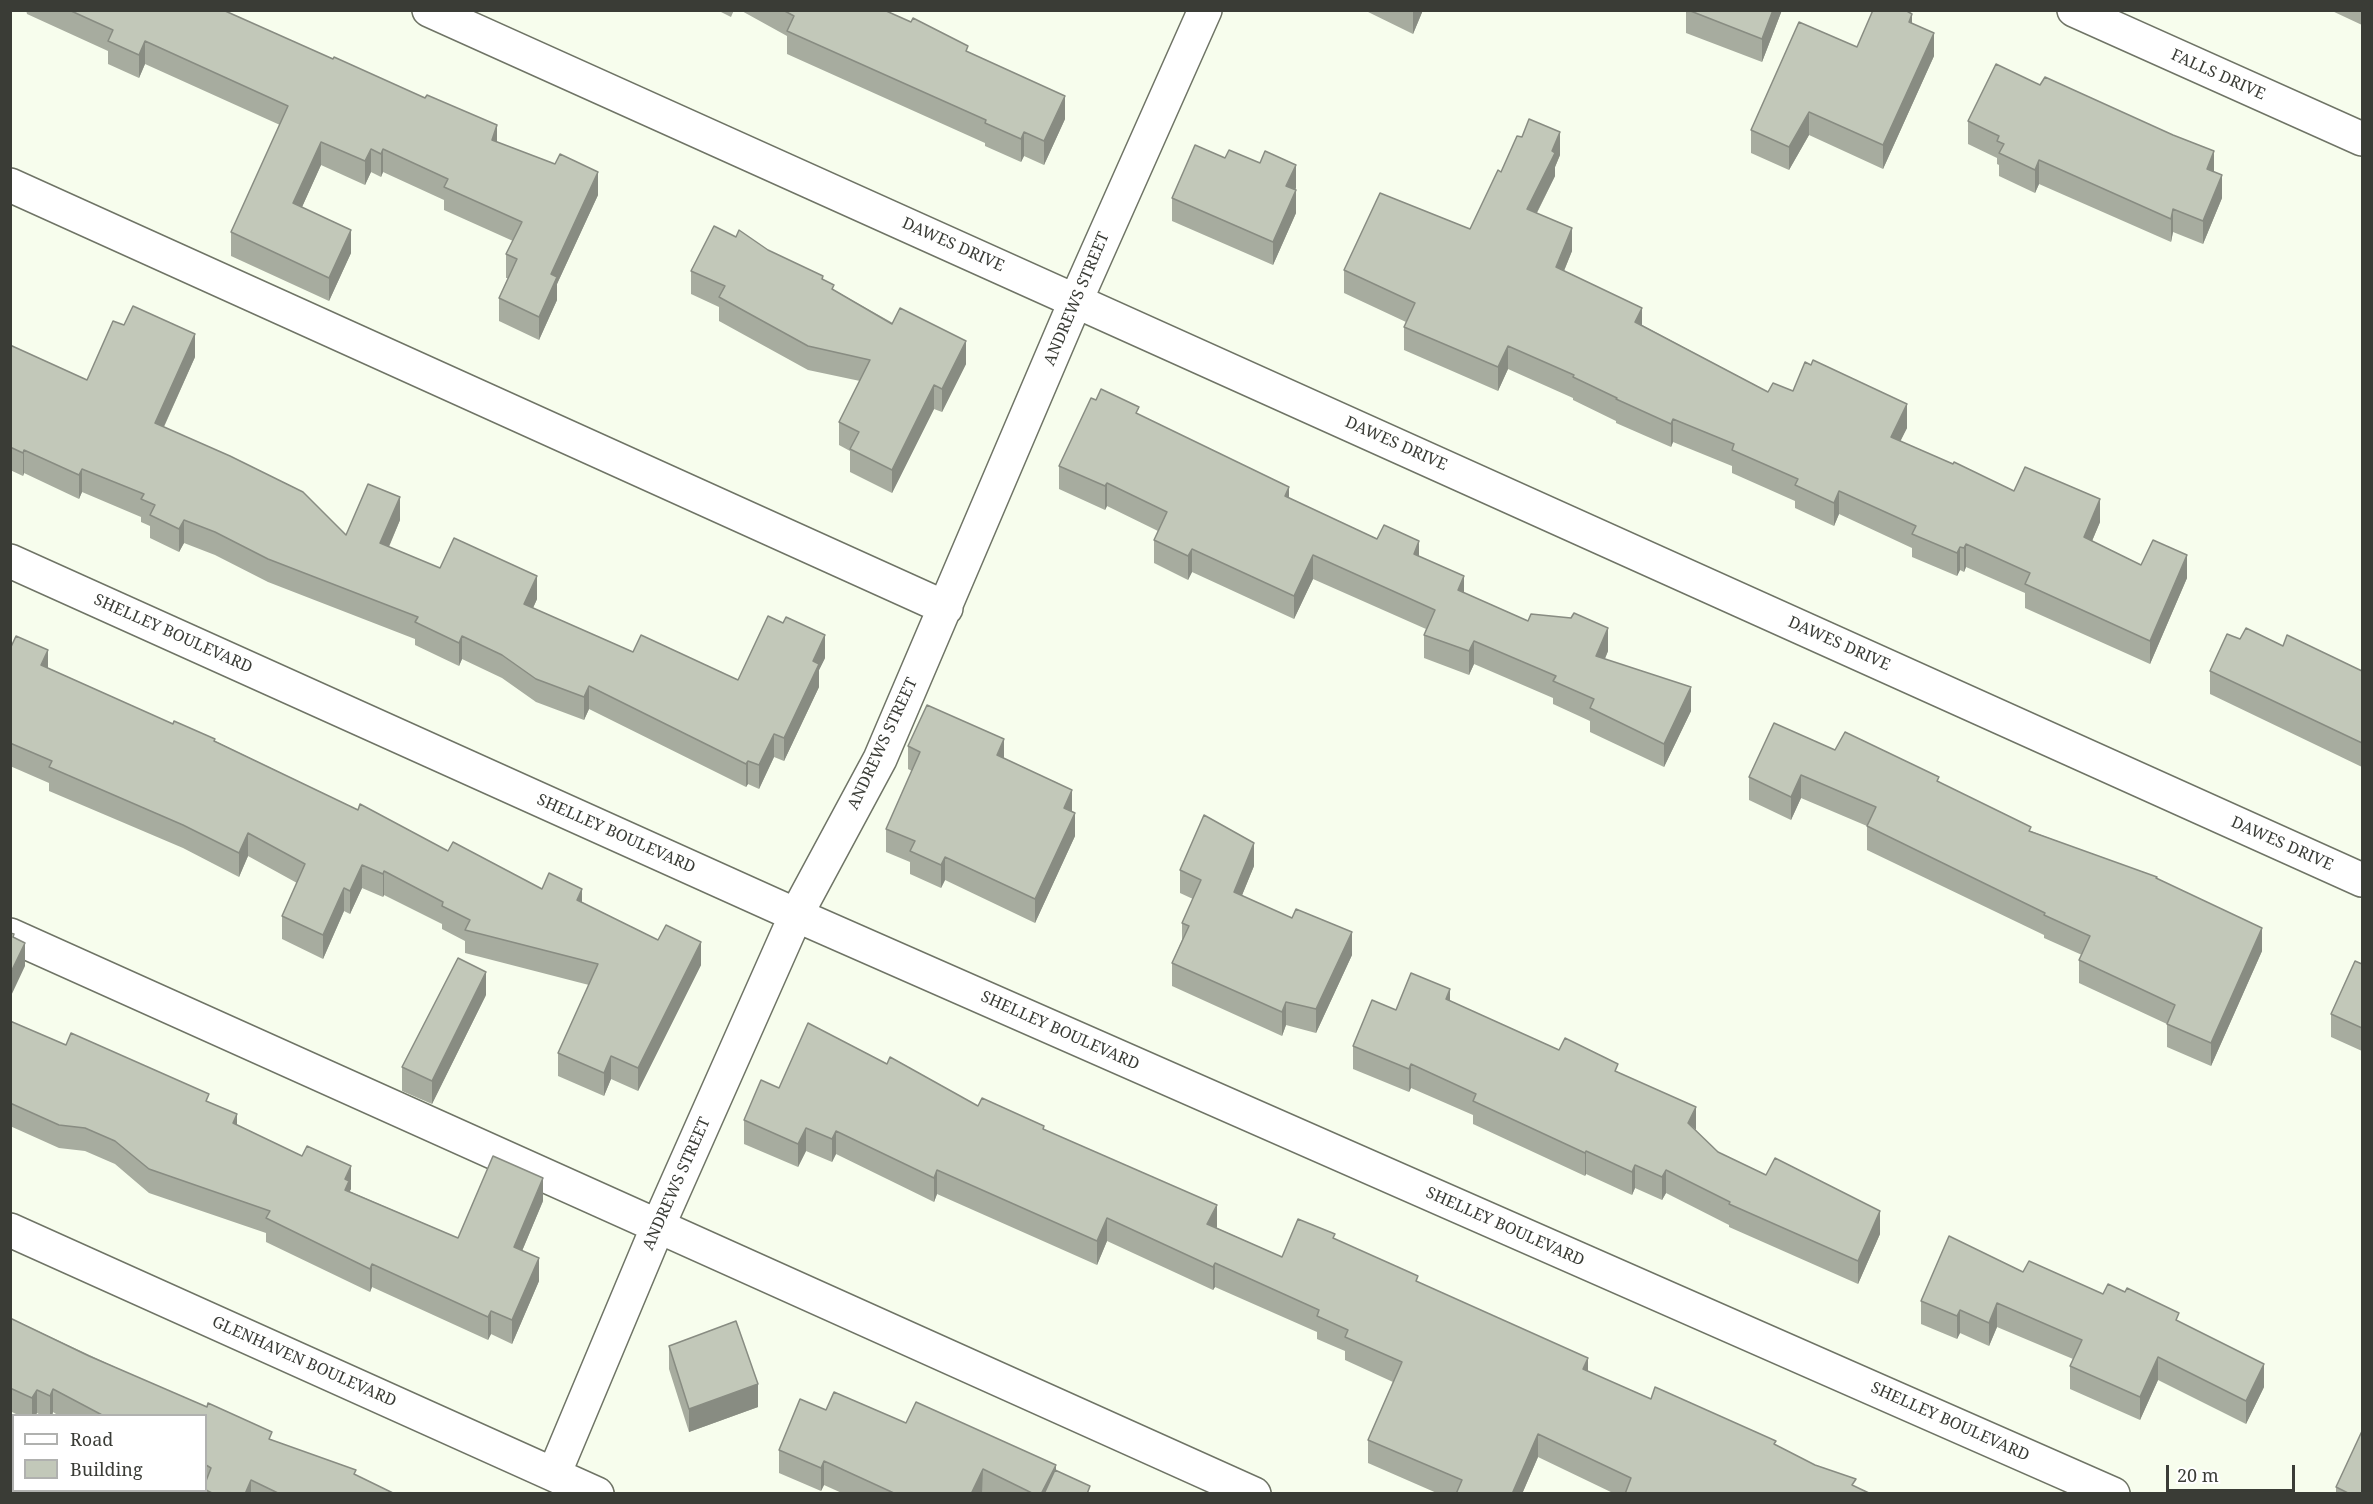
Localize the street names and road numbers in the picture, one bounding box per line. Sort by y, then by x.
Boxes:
street label: FALLS DRIVE [2168,46,2268,104]
street label: DAWES DRIVE [899,214,1007,276]
street label: ANDREWS STREET [1040,229,1114,369]
street label: DAWES DRIVE [1342,413,1450,475]
street label: SHELLEY BOULEVARD [91,590,255,678]
street label: DAWES DRIVE [1785,613,1893,675]
street label: ANDREWS STREET [844,675,922,813]
street label: SHELLEY BOULEVARD [534,790,698,878]
street label: DAWES DRIVE [2228,813,2336,875]
street label: SHELLEY BOULEVARD [978,987,1142,1075]
street label: ANDREWS STREET [639,1115,715,1253]
street label: SHELLEY BOULEVARD [1423,1183,1587,1271]
street label: GLENHAVEN BOULEVARD [209,1313,399,1411]
street label: SHELLEY BOULEVARD [1868,1378,2032,1466]

